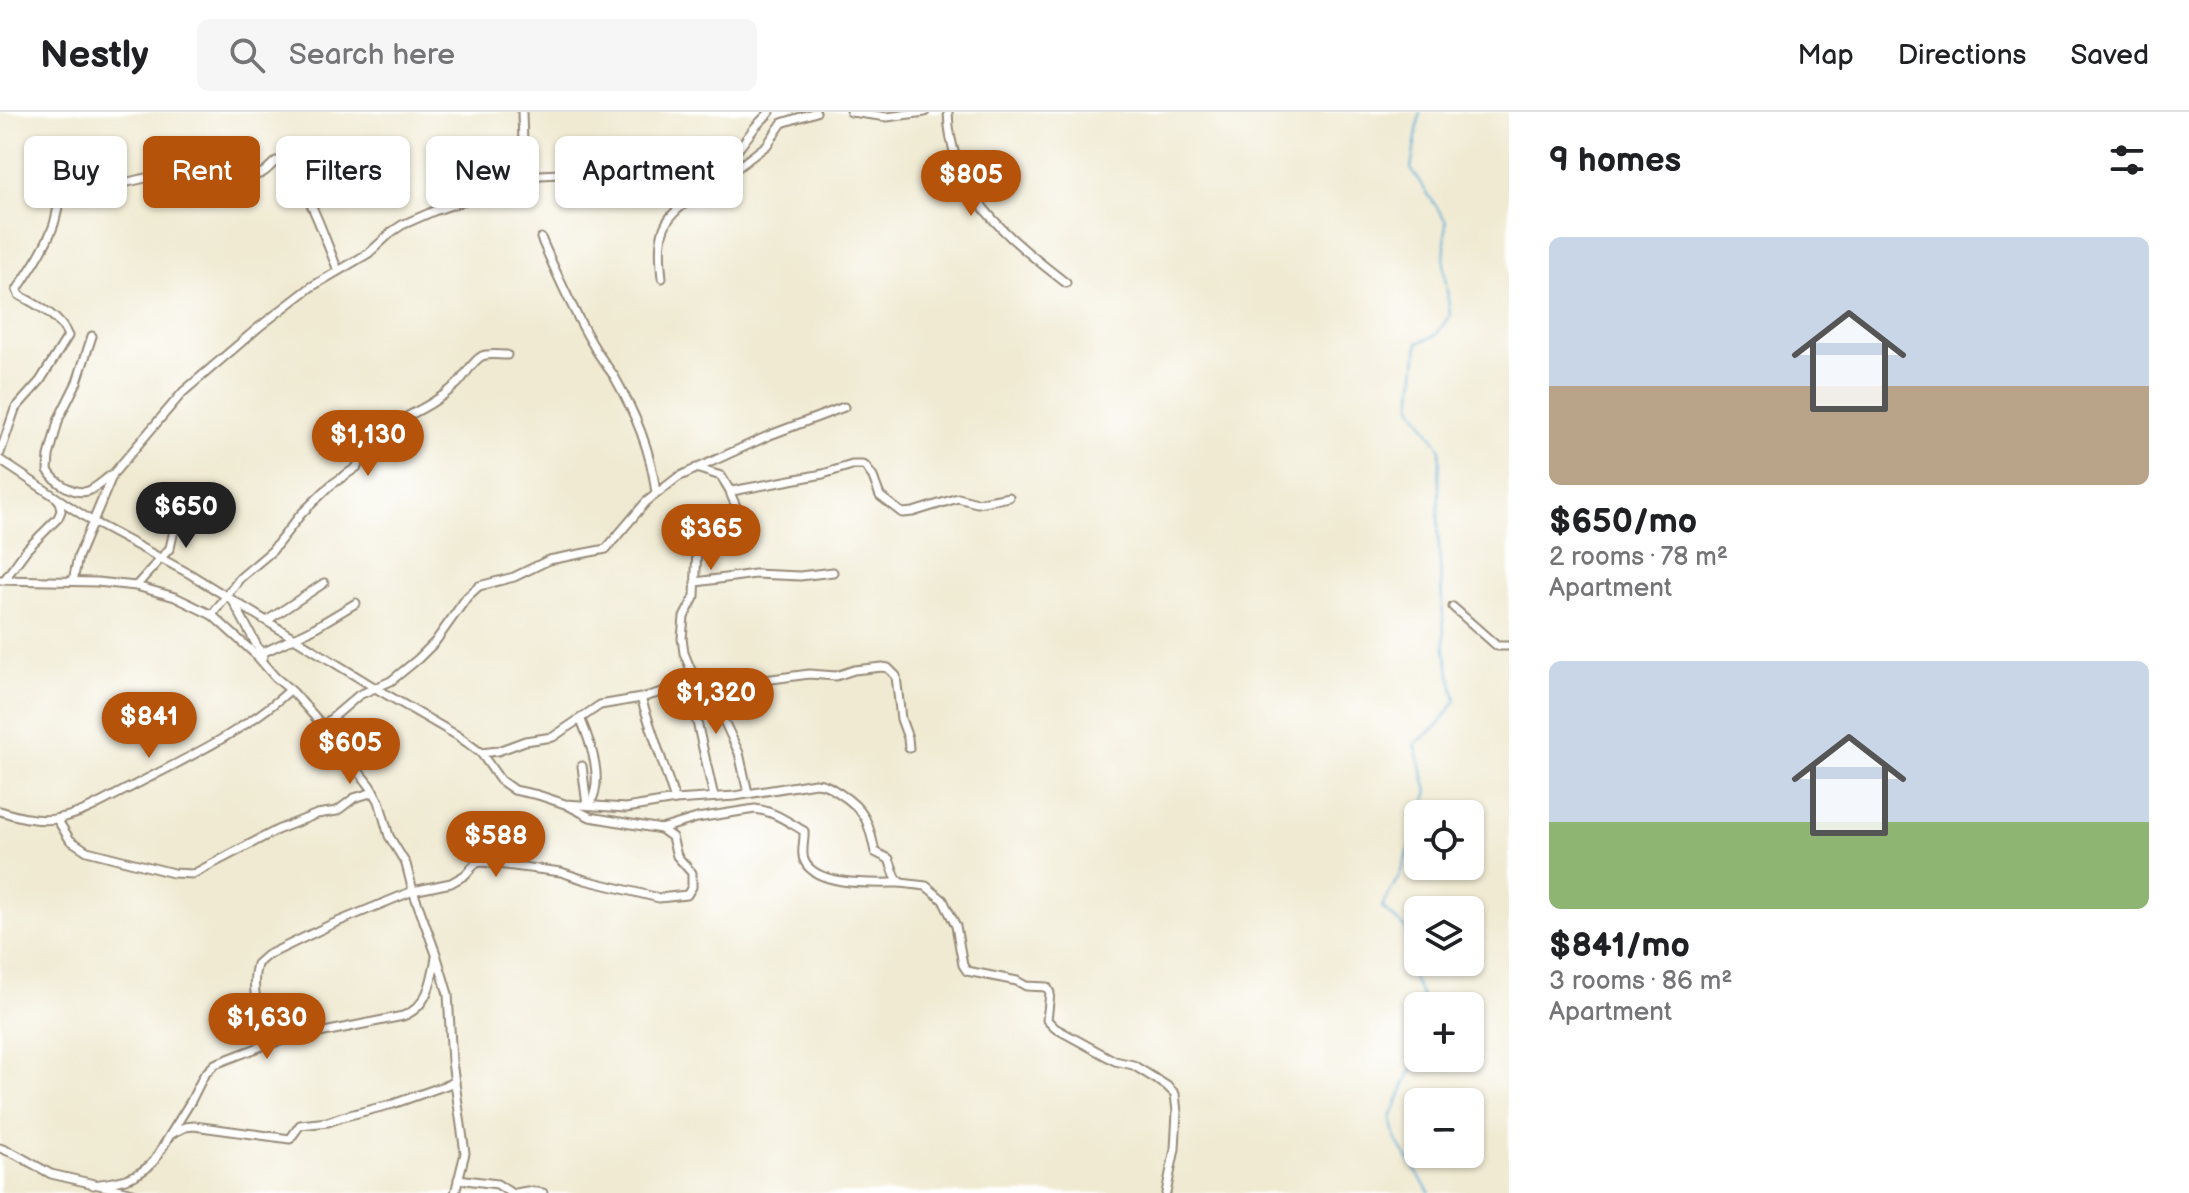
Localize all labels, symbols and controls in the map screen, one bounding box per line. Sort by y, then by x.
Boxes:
search box [197,19,757,91]
text: Nestly [40,33,149,78]
icon: search [225,33,269,77]
text: Search here [289,37,455,73]
text: Map [1797,39,1854,72]
text: Directions [1898,39,2026,72]
text: Saved [2070,39,2149,72]
chip: Buy [24,136,127,208]
chip: Rent [143,136,260,208]
chip: Filters [276,136,410,208]
chip: New [426,136,539,208]
chip: Apartment [555,136,743,208]
icon: filters [2105,138,2149,182]
text: 9 homes [1549,140,1681,181]
pin: $805 [924,150,1018,218]
text: $805 [939,160,1003,191]
icon: home [1777,289,1921,433]
pin: $1,130 [303,410,433,478]
text: $1,130 [330,420,406,451]
pin: $650 [139,482,233,550]
text: $650 [154,492,218,523]
text: $650/mo [1549,501,1697,542]
pin: $365 [664,504,758,572]
text: $365 [679,514,743,545]
text: 2 rooms · 78 m² [1549,542,1728,573]
text: Apartment [1549,573,1672,604]
pin: $1,320 [651,668,781,736]
text: $1,320 [676,678,756,709]
pin: $841 [102,692,196,760]
text: $841 [120,702,178,733]
icon: home [1777,713,1921,857]
pin: $605 [303,718,397,786]
text: $605 [318,728,382,759]
map controls [1404,800,1484,1168]
button: locate [1404,800,1484,880]
pin: $588 [449,811,543,879]
text: $588 [464,821,528,852]
button: layers [1404,896,1484,976]
text: $841/mo [1549,925,1690,966]
text: 3 rooms · 86 m² [1549,966,1733,997]
button: + [1404,992,1484,1072]
pin: $1,630 [202,993,332,1061]
text: Apartment [1549,997,1672,1028]
text: $1,630 [227,1003,308,1034]
button: − [1404,1088,1484,1168]

